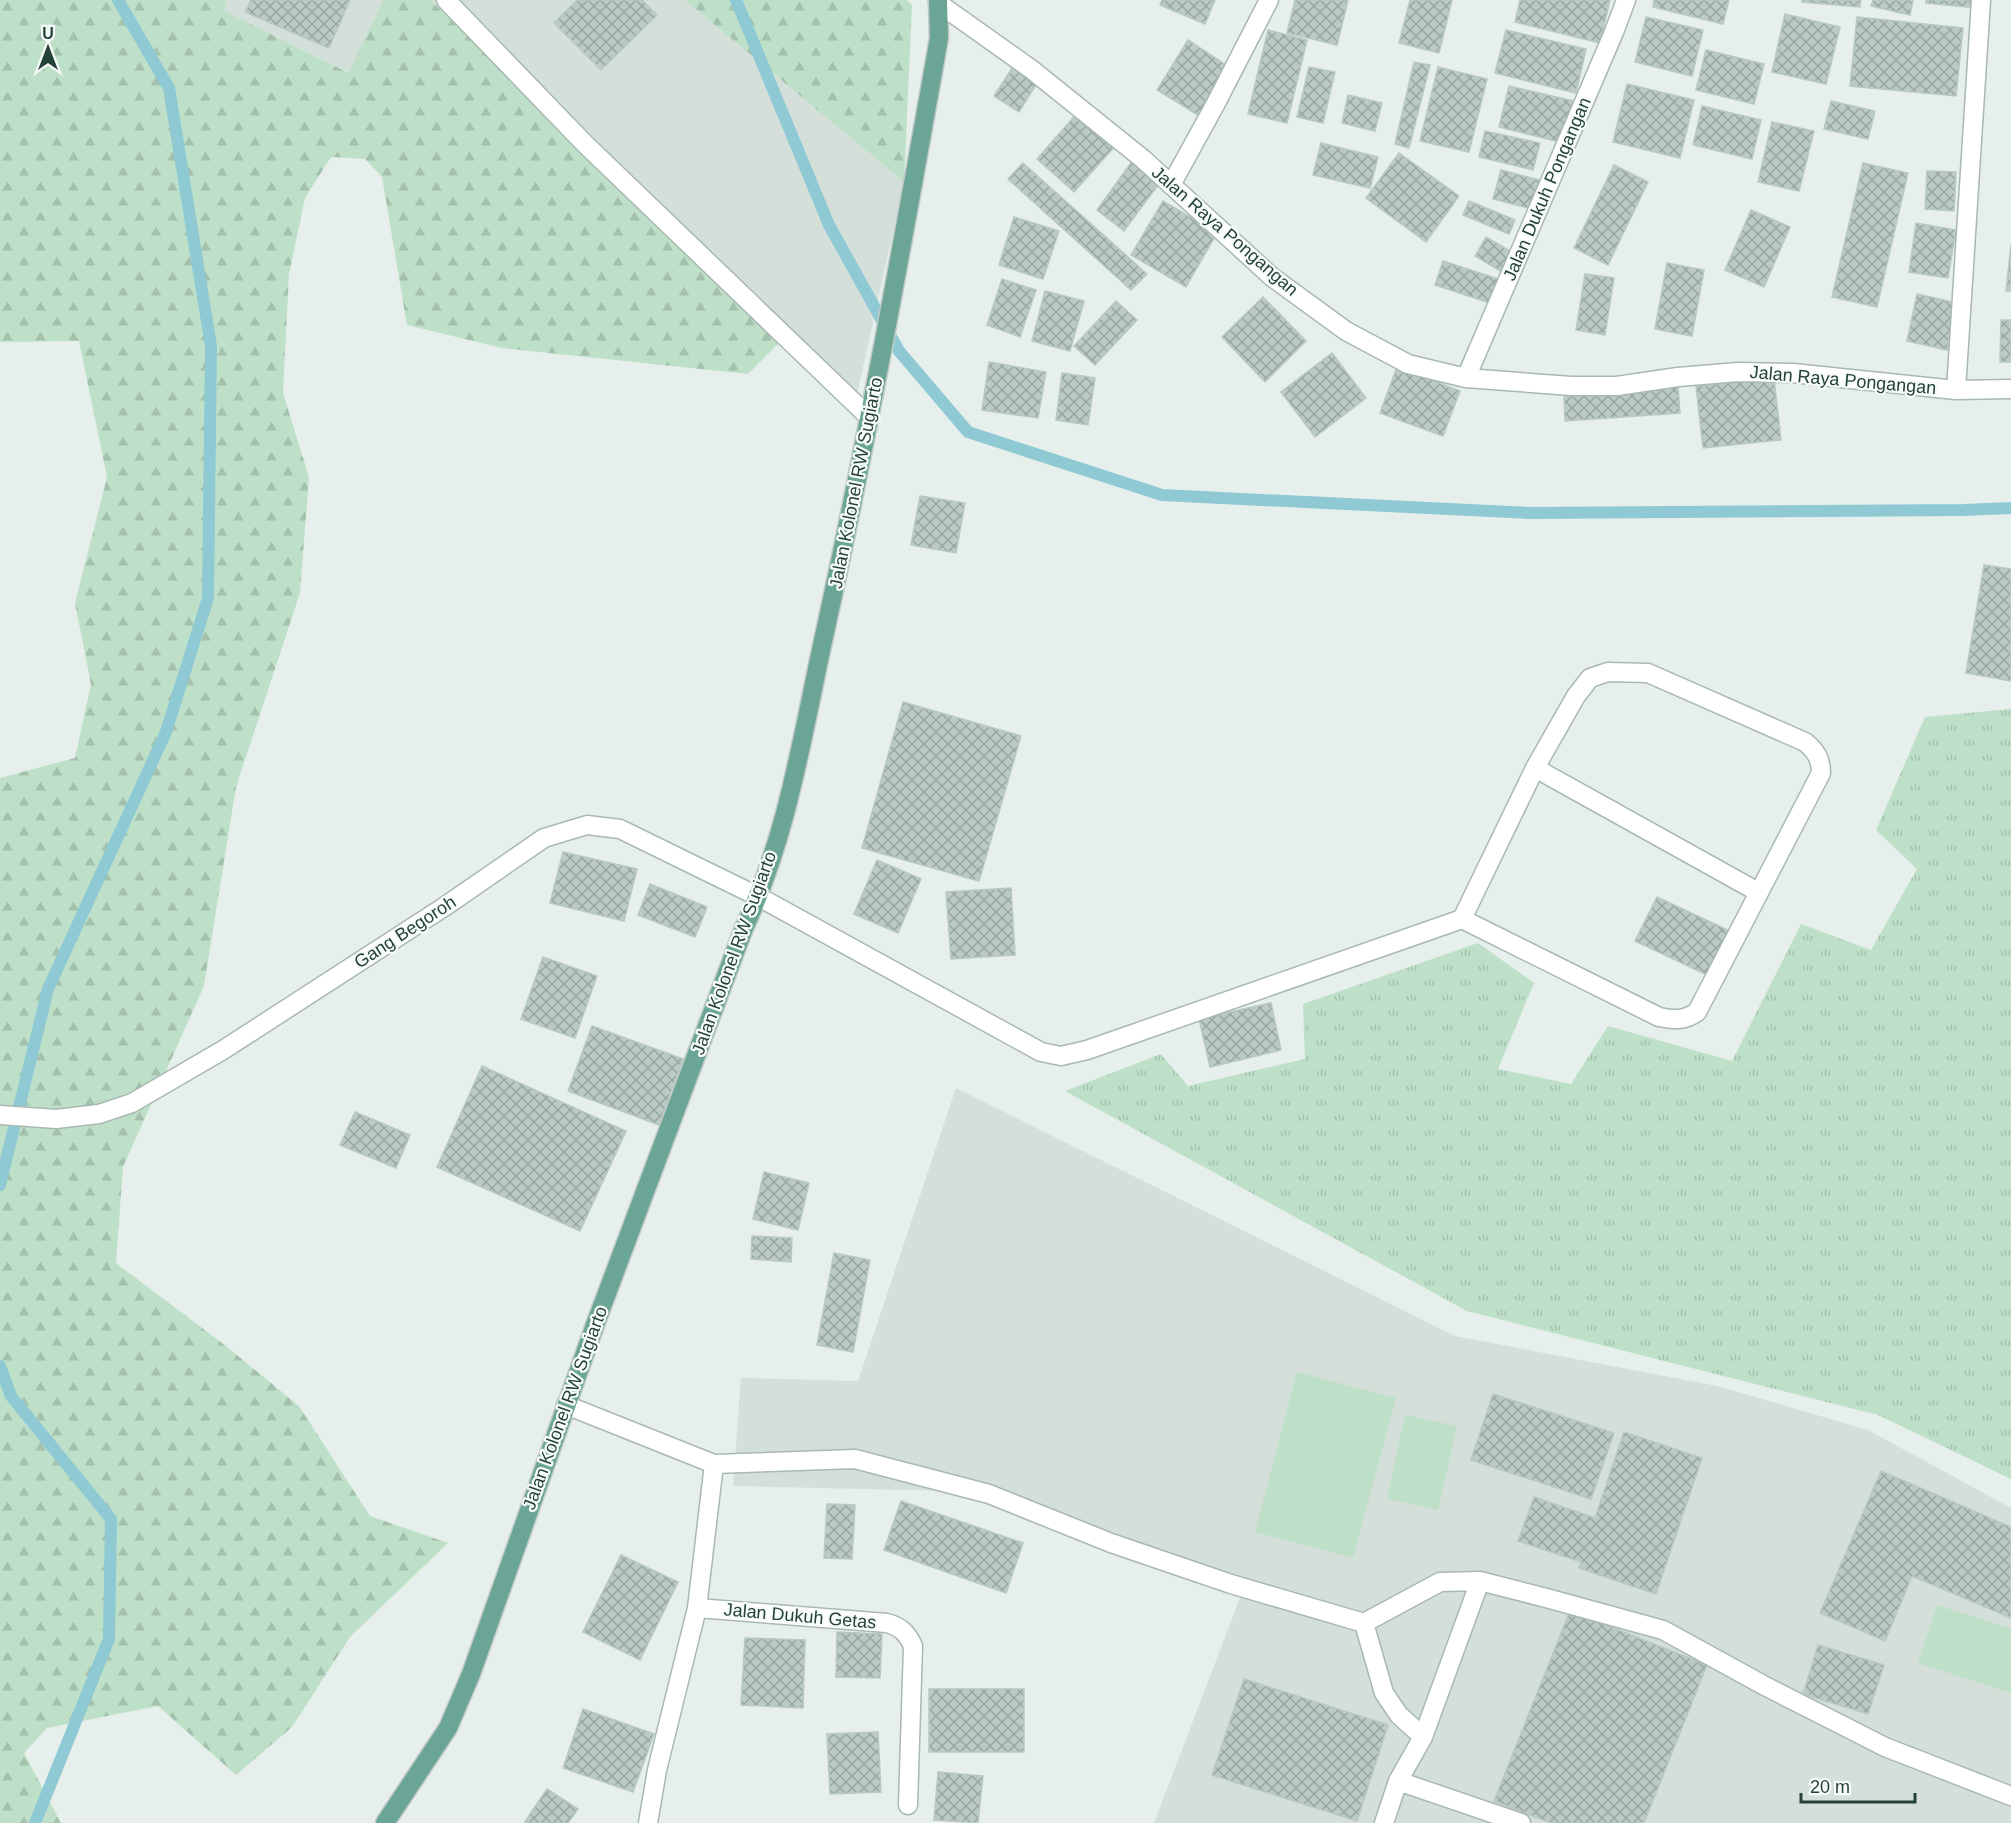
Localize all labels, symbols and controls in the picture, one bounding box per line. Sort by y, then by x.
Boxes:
north arrow [18,18,78,78]
text: U [42,25,54,42]
street label: Jalan Dukuh Pongangan [1499,94,1595,284]
street label: Jalan Raya Pongangan [1148,162,1302,300]
street label: Jalan Raya Pongangan [1749,362,1937,398]
street label: Jalan Kolonel RW Sugiarto [826,376,886,590]
street label: Jalan Kolonel RW Sugiarto [688,849,780,1057]
street label: Gang Begoroh [350,892,460,972]
street label: Jalan Kolonel RW Sugiarto [519,1304,611,1512]
street label: Jalan Dukuh Getas [723,1599,877,1633]
scale bar [1801,1766,1915,1804]
text: 20 m [1810,1777,1850,1797]

